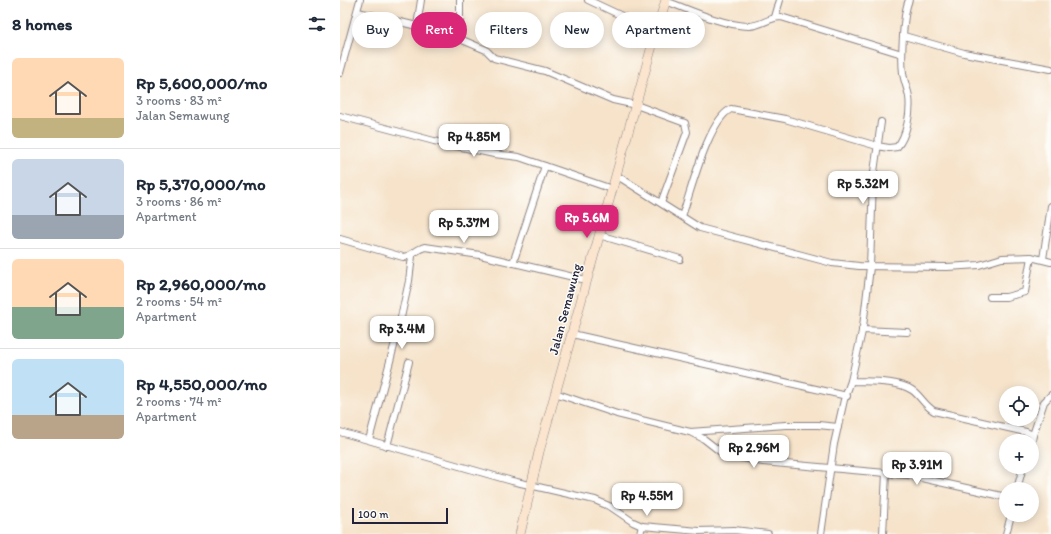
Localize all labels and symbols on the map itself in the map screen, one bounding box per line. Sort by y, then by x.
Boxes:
pin: Rp 4.85M [433,124,515,158]
pin: Rp 5.32M [822,171,904,205]
pin: Rp 5.6M [550,205,624,239]
pin: Rp 5.37M [423,210,505,244]
street label: Jalan Semawung [546,262,584,356]
pin: Rp 3.4M [365,316,439,350]
pin: Rp 2.96M [713,435,795,469]
pin: Rp 3.91M [876,452,958,486]
pin: Rp 4.55M [606,483,688,517]
scale bar [352,506,448,525]

